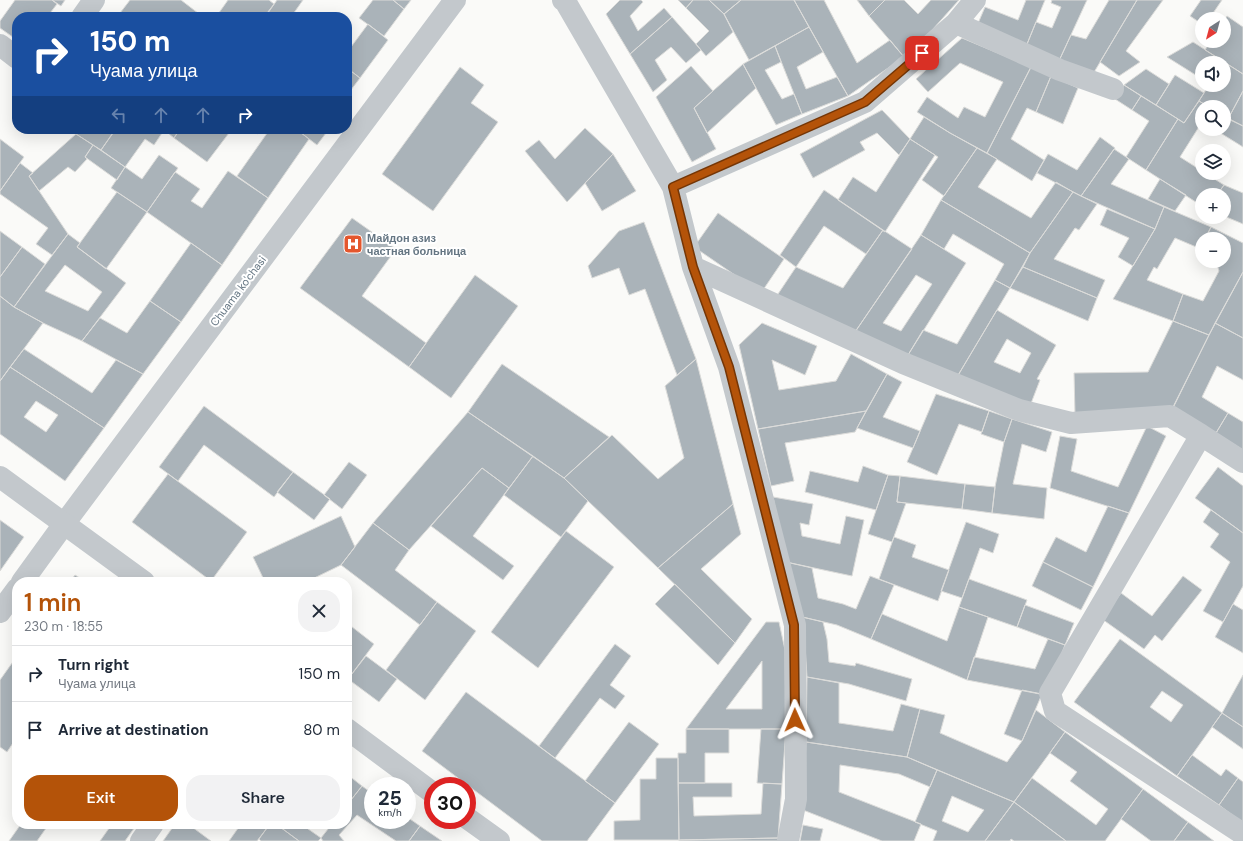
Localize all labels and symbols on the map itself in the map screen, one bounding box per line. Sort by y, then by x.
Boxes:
north arrow [1195,12,1231,48]
pin [905,36,939,70]
place label: Майдон азиз частная больница [367,231,467,258]
hospital icon: Майдон азиз частная больница [342,233,364,255]
street label: Chuama ko'chasi [207,253,269,329]
position arrow [774,699,816,741]
speed limit sign: 30 [424,777,476,829]

